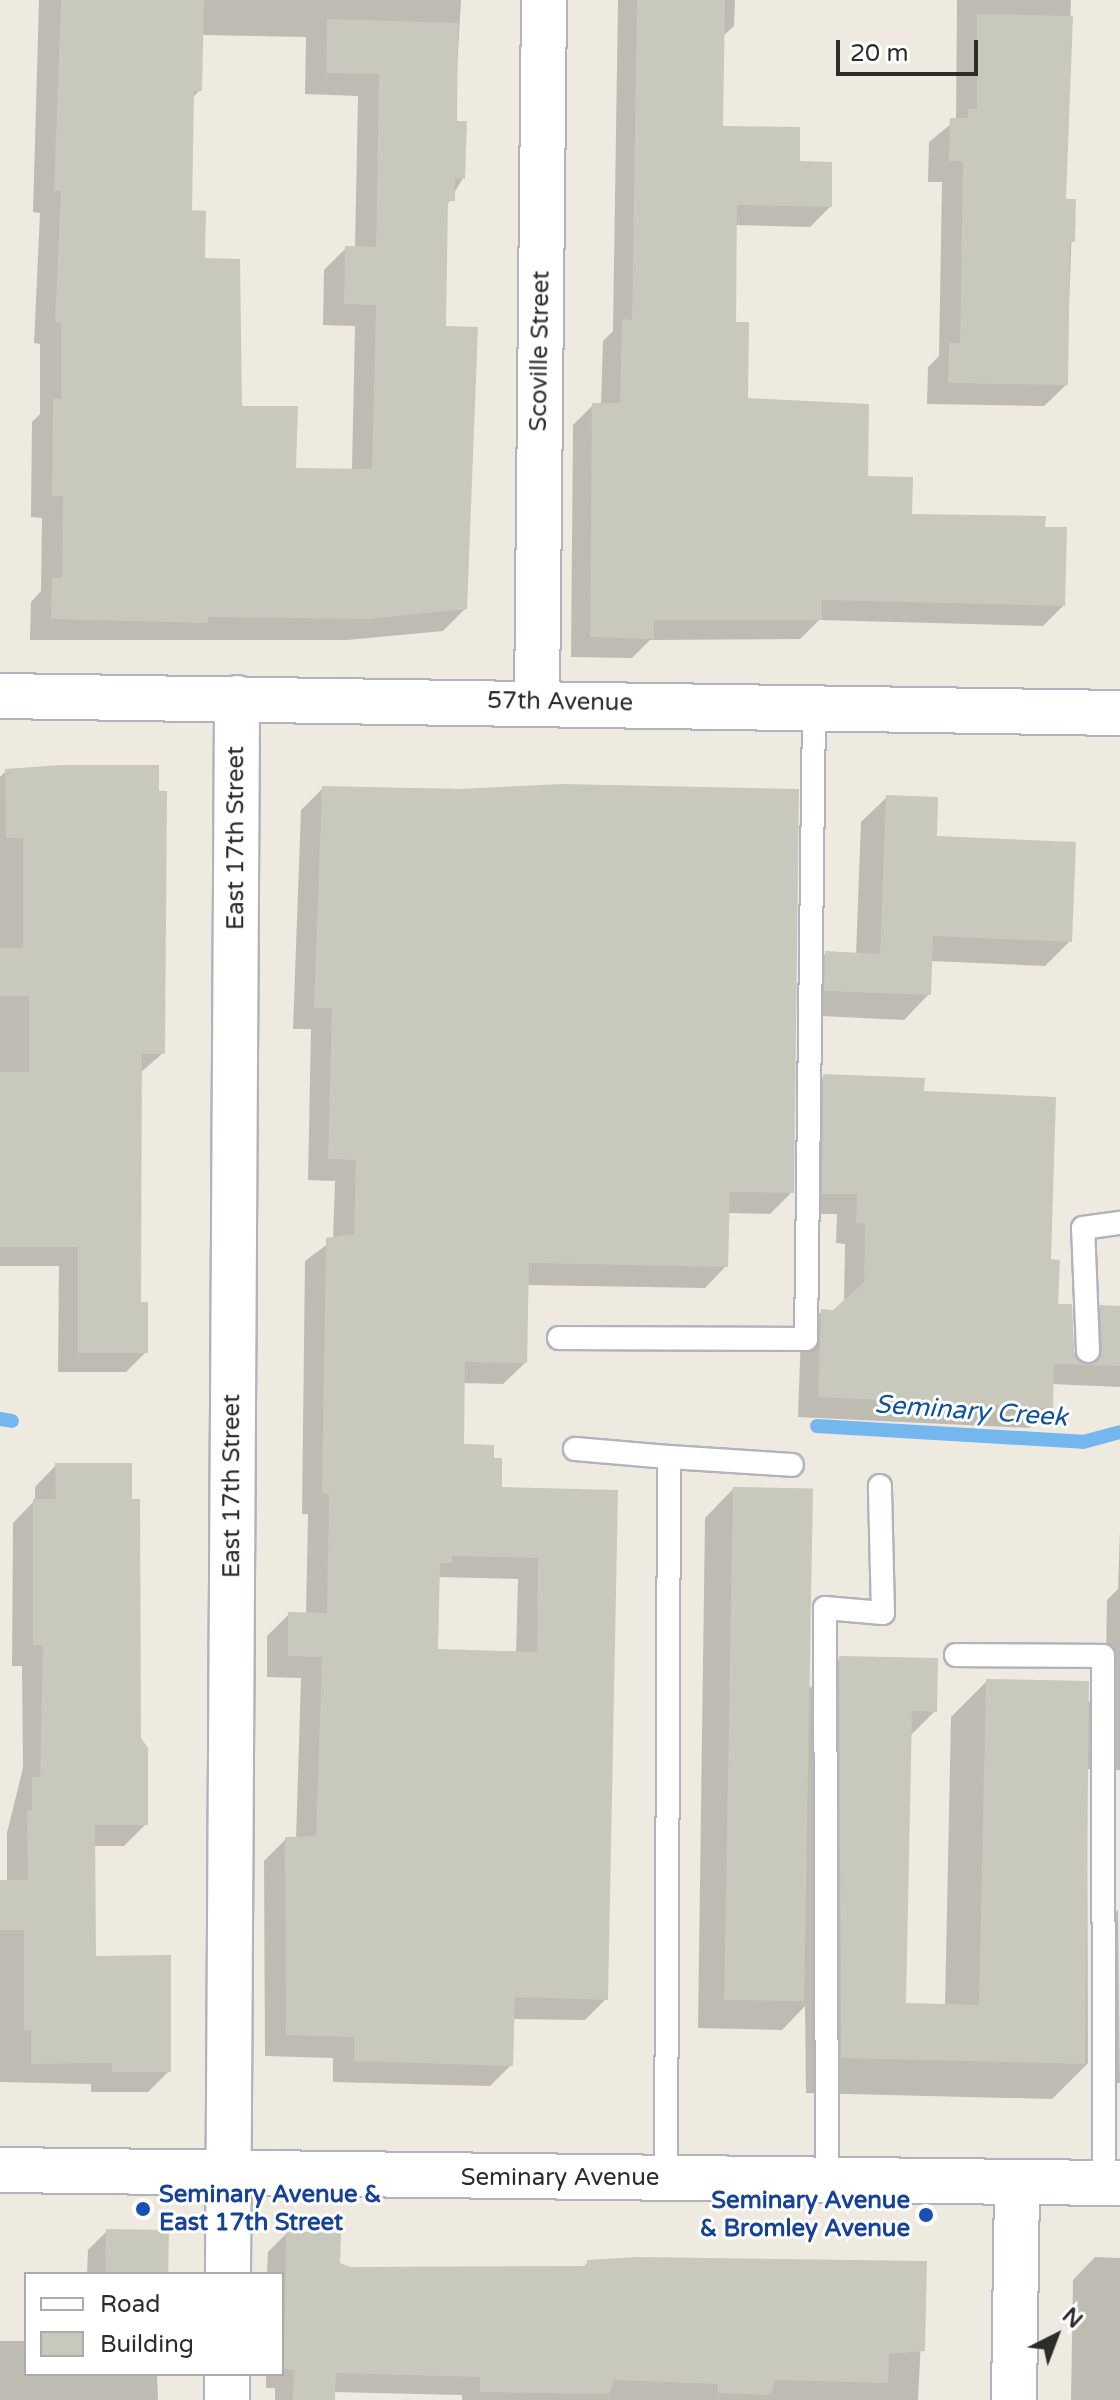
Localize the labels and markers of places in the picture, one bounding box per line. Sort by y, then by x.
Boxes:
place label: Seminary Avenue & East 17th Street [159,2181,382,2237]
place label: Seminary Avenue & Bromley Avenue [700,2187,910,2243]
marker: Seminary Avenue & East 17th Street [134,2200,152,2218]
marker: Seminary Avenue & Bromley Avenue [917,2206,935,2224]

